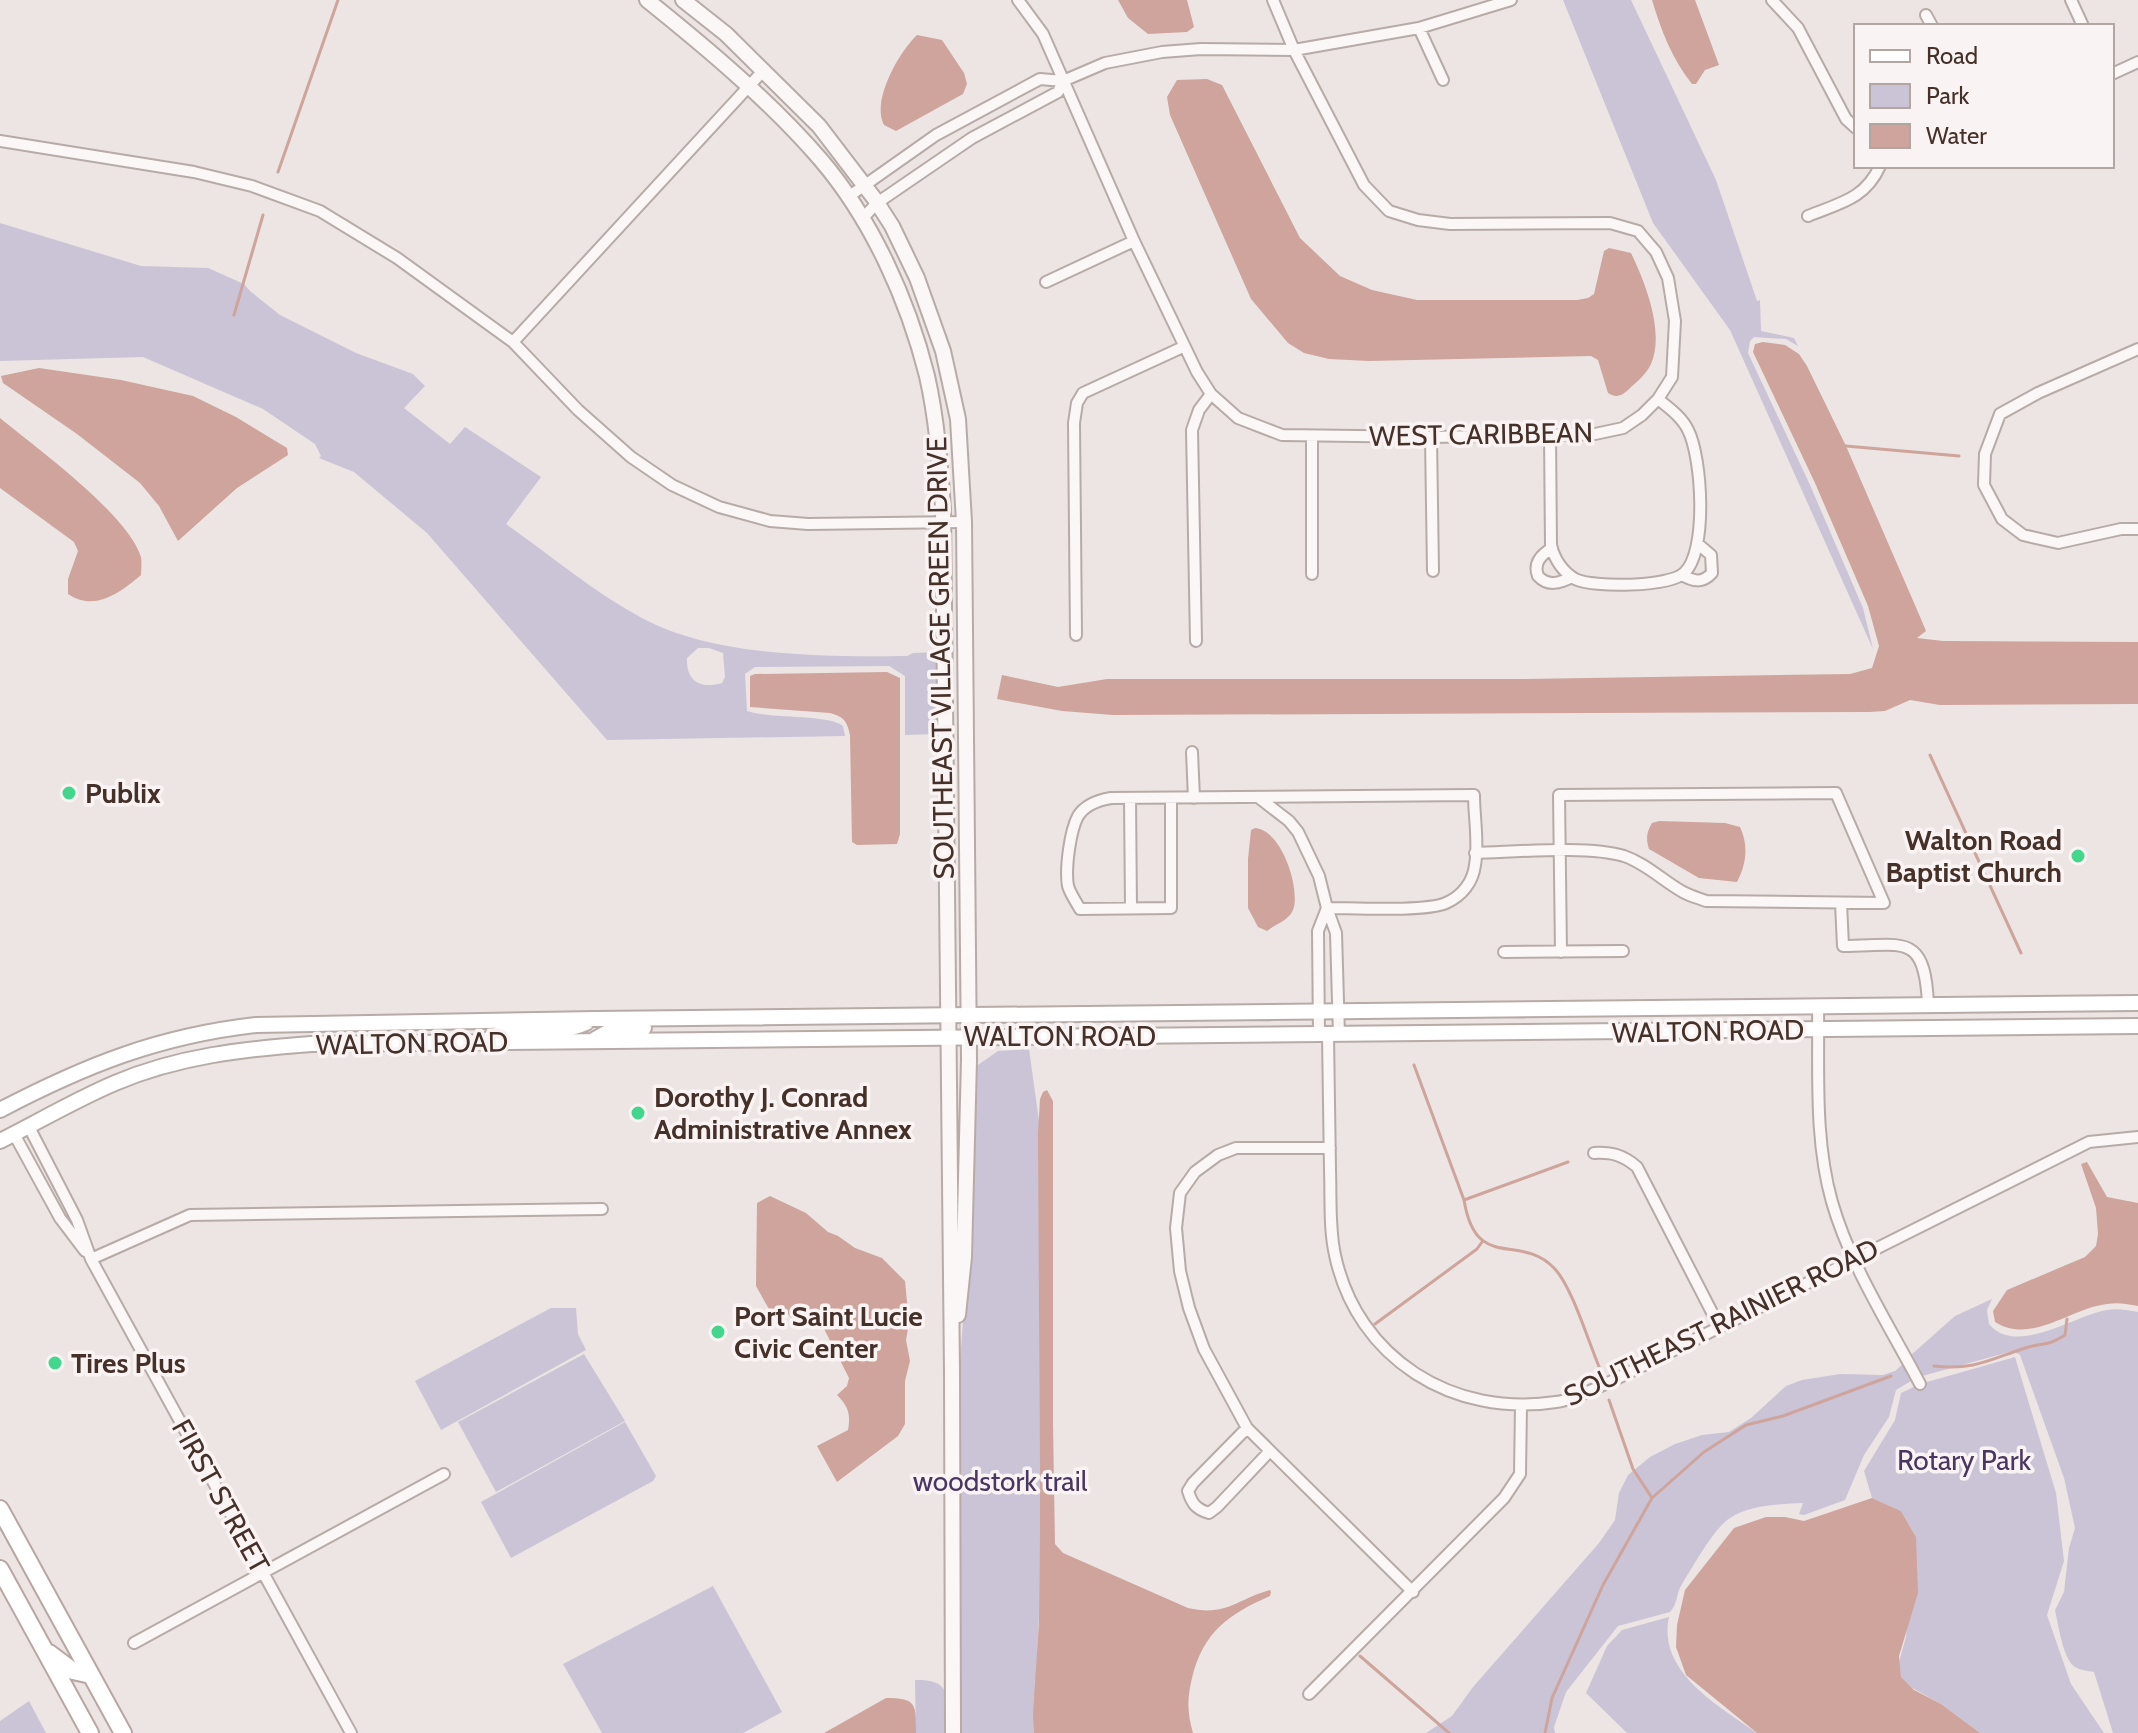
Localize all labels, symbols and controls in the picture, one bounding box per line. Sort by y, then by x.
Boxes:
legend [1854,24,2114,168]
text: Road [1926,41,1978,70]
text: Park [1926,81,1969,110]
text: Water [1926,121,1987,150]
street label: WEST CARIBBEAN [1369,415,1593,453]
street label: SOUTHEAST VILLAGE GREEN DRIVE [919,436,961,880]
place label: Publix [85,776,161,810]
marker: Publix [60,784,78,802]
place label: Walton Road Baptist Church [1886,823,2062,889]
marker: Walton Road Baptist Church [2069,847,2087,865]
street label: WALTON ROAD [1612,1012,1804,1050]
street label: WALTON ROAD [964,1019,1156,1053]
street label: WALTON ROAD [316,1024,508,1062]
place label: Dorothy J. Conrad Administrative Annex [654,1080,912,1146]
marker: Dorothy J. Conrad Administrative Annex [629,1104,647,1122]
street label: SOUTHEAST RAINIER ROAD [1558,1231,1884,1413]
place label: Port Saint Lucie Civic Center [734,1299,923,1365]
marker: Port Saint Lucie Civic Center [709,1323,727,1341]
place label: Tires Plus [71,1346,186,1380]
marker: Tires Plus [46,1354,64,1372]
street label: FIRST STREET [165,1413,277,1579]
park label: Rotary Park [1897,1443,2032,1477]
park label: woodstork trail [913,1464,1088,1498]

